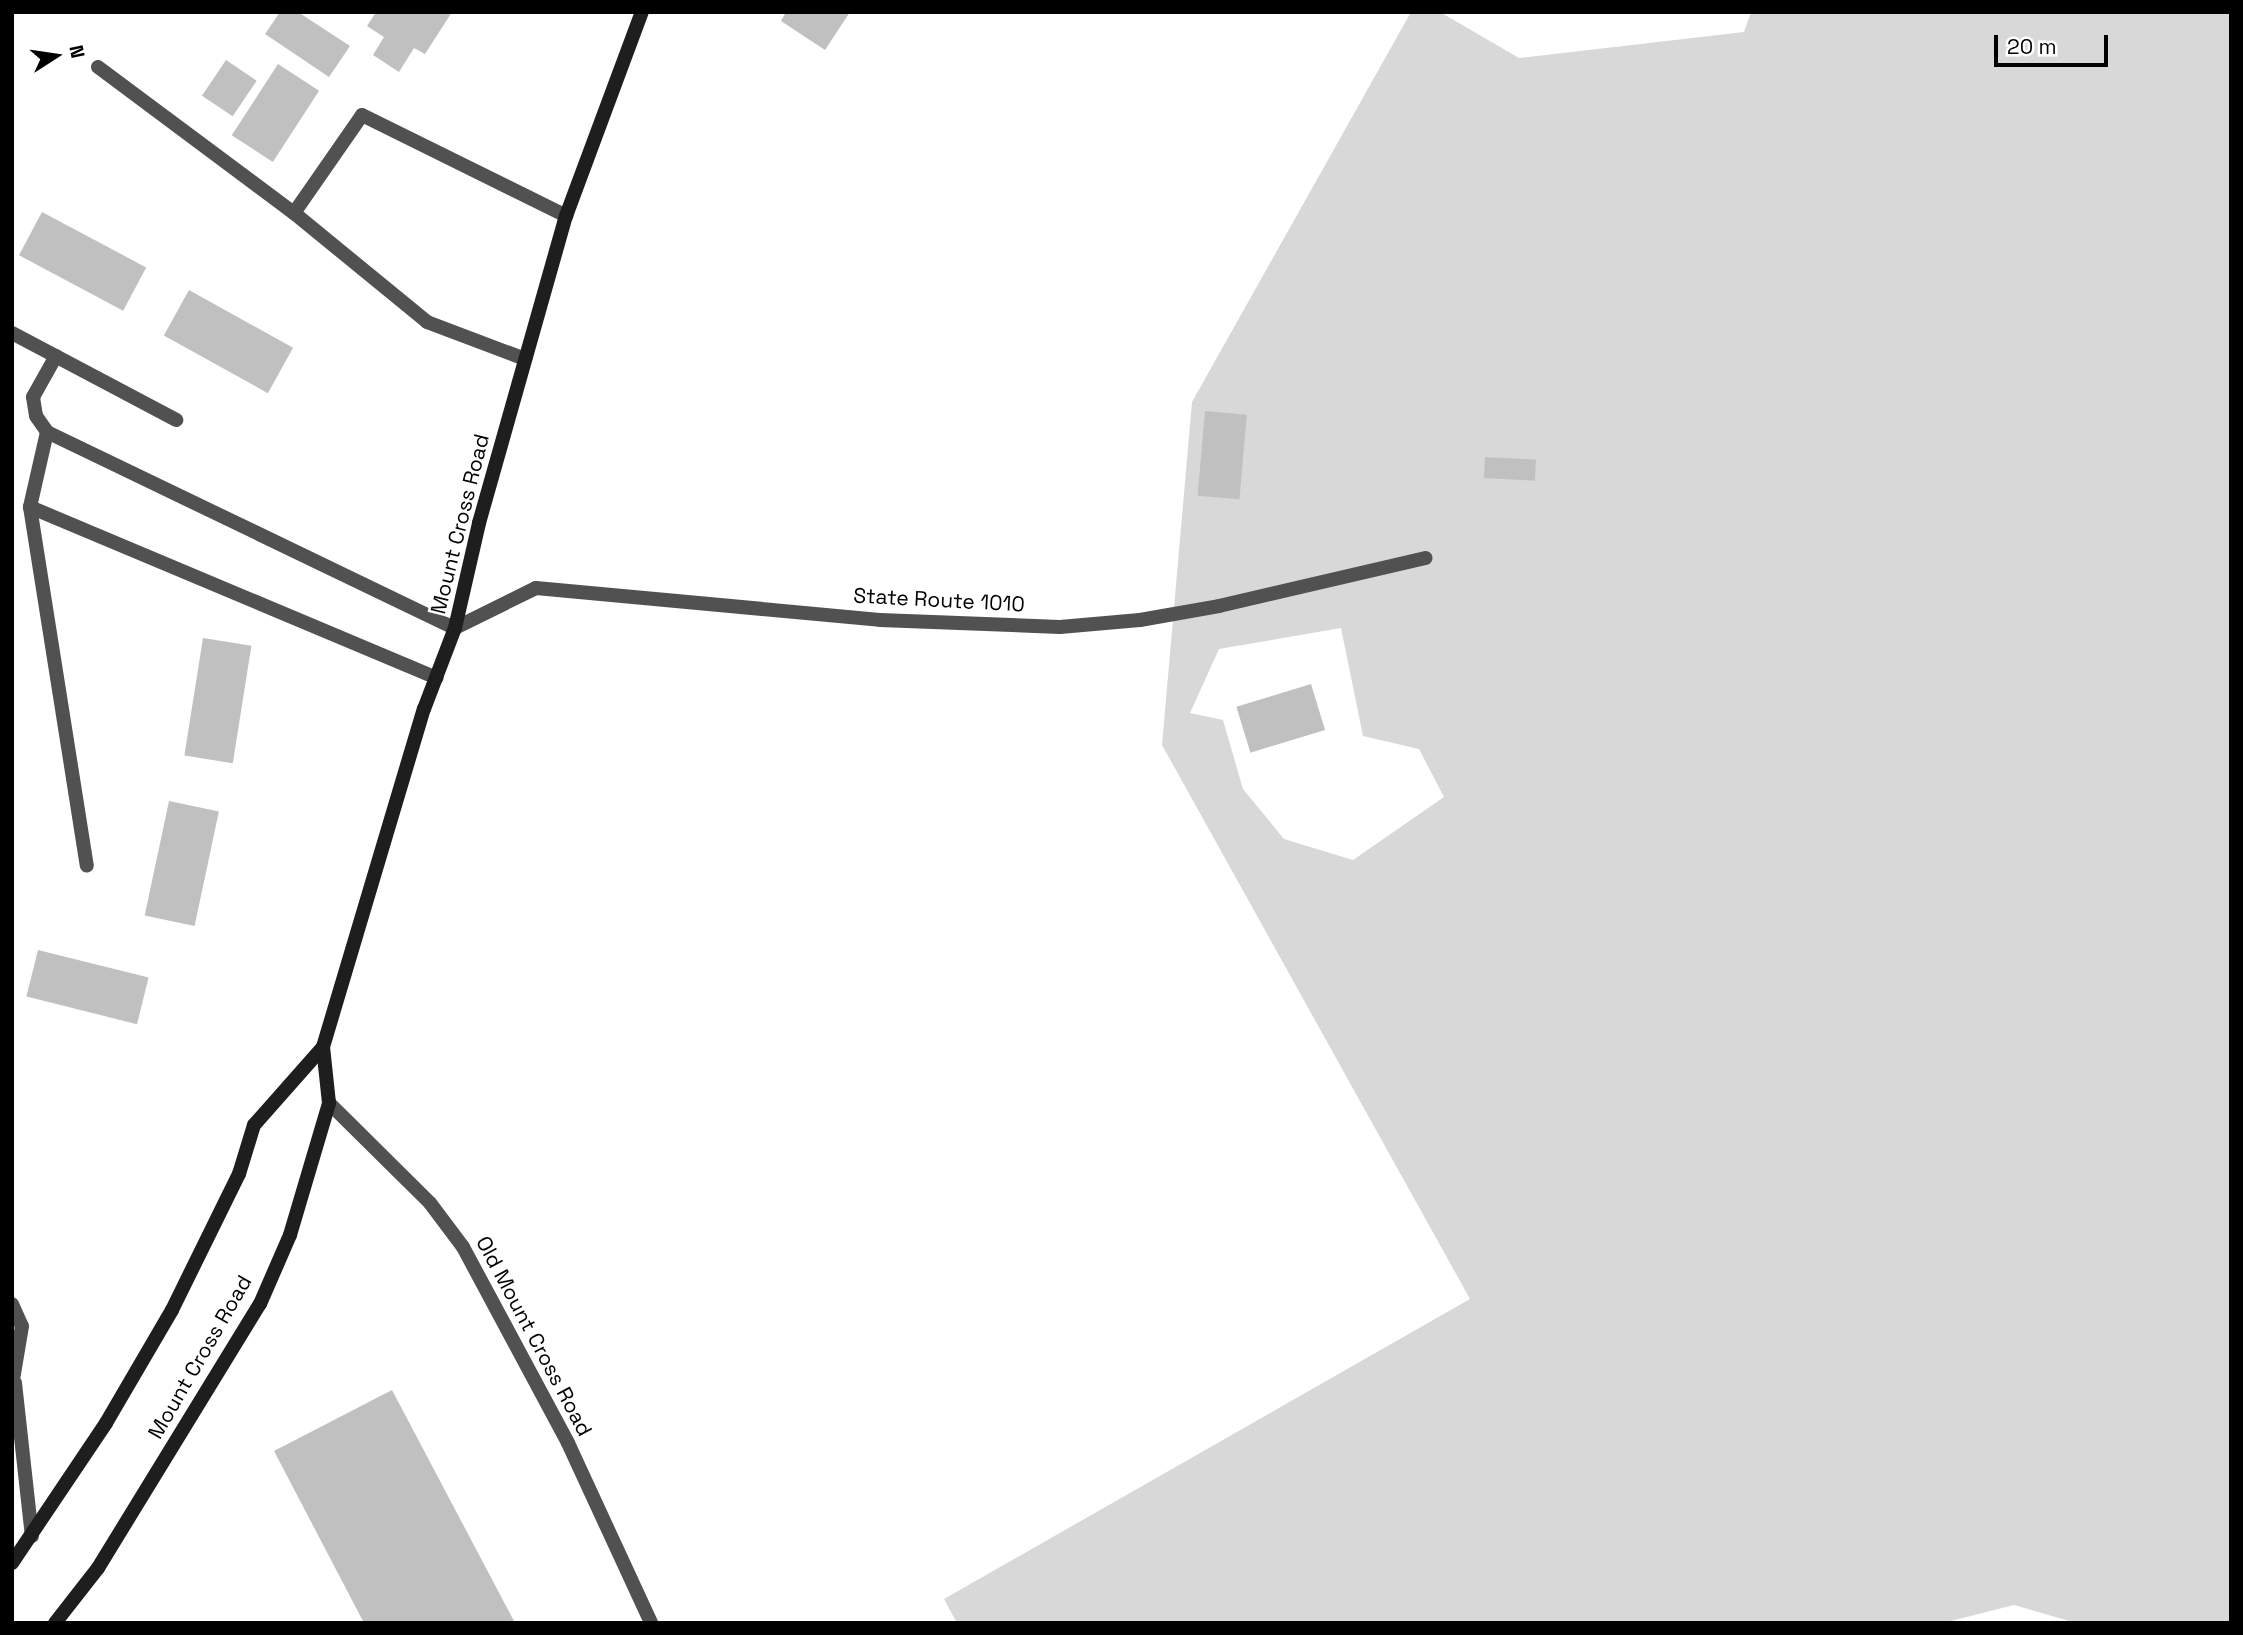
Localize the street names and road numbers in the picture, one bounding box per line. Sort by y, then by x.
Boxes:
street label: Mount Cross Road [425,431,495,617]
street label: State Route 1010 [853,583,1025,617]
street label: Old Mount Cross Road [471,1232,597,1440]
street label: Mount Cross Road [143,1271,257,1443]

